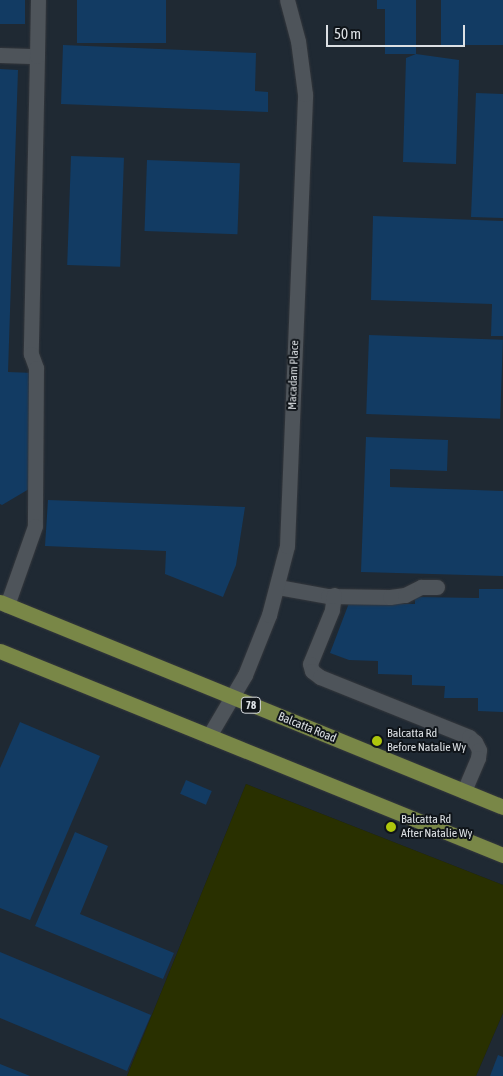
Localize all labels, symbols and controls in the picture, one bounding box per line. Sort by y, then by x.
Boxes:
scale bar [328,15,467,47]
text: 50 m [334,25,361,42]
street label: Macadam Place [286,340,302,410]
road number: 78 [240,696,262,714]
street label: Balcatta Road [276,710,338,746]
place label: Balcatta Rd Before Natalie Wy [387,727,466,755]
marker: Balcatta Rd Before Natalie Wy [371,735,383,747]
place label: Balcatta Rd After Natalie Wy [401,813,473,841]
marker: Balcatta Rd After Natalie Wy [385,821,397,833]

